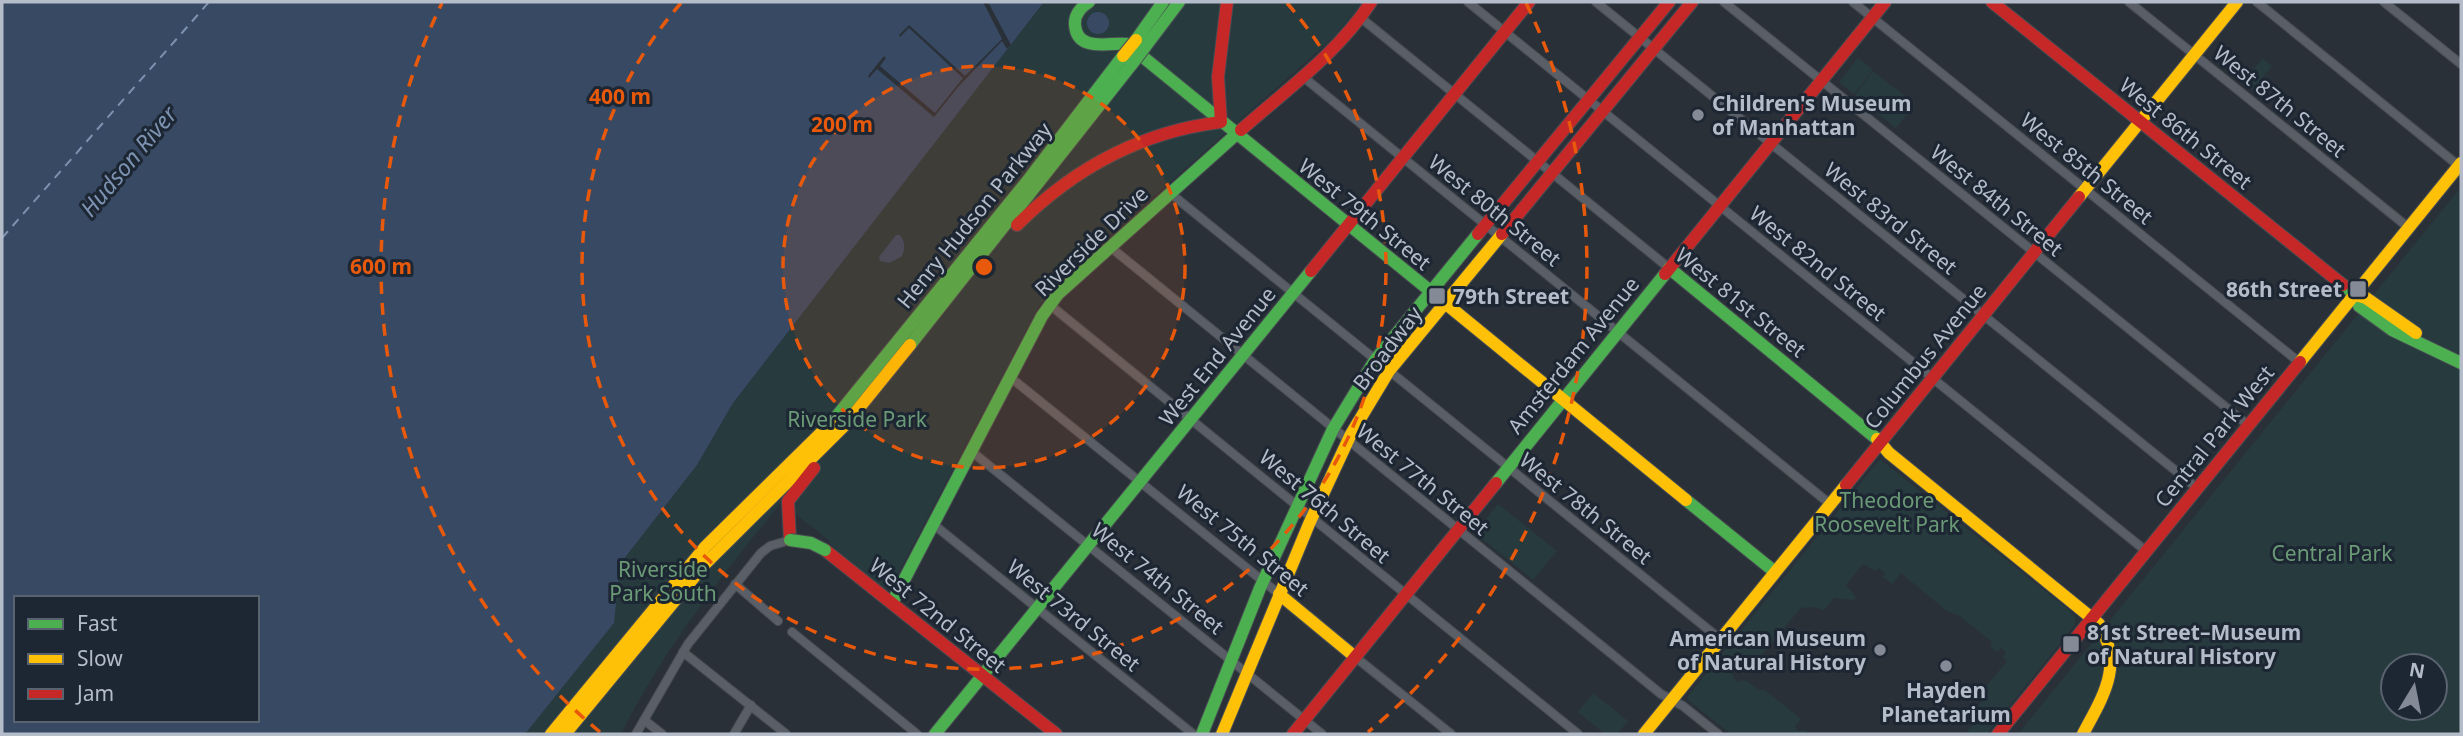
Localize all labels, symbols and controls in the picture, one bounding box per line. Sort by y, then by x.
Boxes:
street label: West 87th Street [2208,39,2352,163]
street label: West 86th Street [2114,71,2258,195]
text: 400 m [589,82,651,110]
place label: Children's Museum of Manhattan [1712,89,1912,141]
water label: Hudson River [72,98,184,223]
street label: West 85th Street [2015,106,2159,230]
marker: Children's Museum of Manhattan [1690,107,1706,123]
text: 200 m [811,110,873,138]
street label: Henry Hudson Parkway [890,116,1058,314]
street label: West 84th Street [1925,138,2069,262]
street label: West 80th Street [1423,148,1567,272]
street label: West 79th Street [1293,152,1437,276]
street label: West 83rd Street [1819,156,1964,281]
street label: Riverside Drive [1028,180,1154,302]
street label: West 82nd Street [1744,199,1892,327]
street label: West 81st Street [1670,241,1812,363]
text: 600 m [350,252,412,280]
centre of rings [972,255,996,279]
street label: Amsterdam Avenue [1501,271,1645,439]
place label: 86th Street [2226,275,2342,303]
street label: Columbus Avenue [1858,278,1992,434]
marker: 86th Street [2348,279,2368,299]
street label: West End Avenue [1152,281,1282,431]
place label: 79th Street [1453,282,1569,310]
marker: 79th Street [1427,286,1447,306]
street label: Broadway [1346,300,1428,396]
street label: Central Park West [2148,359,2280,513]
park label: Riverside Park [787,405,928,433]
street label: West 77th Street [1351,417,1495,541]
street label: West 76th Street [1254,443,1397,569]
street label: West 78th Street [1514,446,1658,570]
street label: West 75th Street [1171,478,1315,602]
park label: Theodore Roosevelt Park [1814,486,1960,538]
street label: West 74th Street [1086,516,1230,640]
park label: Central Park [2272,539,2393,567]
street label: West 72nd Street [864,551,1012,679]
street label: West 73rd Street [1002,553,1147,678]
park label: Riverside Park South [609,555,717,607]
legend [14,596,259,722]
text: Fast [77,609,118,637]
place label: 81st Street–Museum of Natural History [2087,618,2301,670]
place label: American Museum of Natural History [1670,624,1866,676]
marker: 81st Street–Museum of Natural History [2061,634,2081,654]
marker: American Museum of Natural History [1872,642,1888,658]
text: Slow [77,644,123,672]
north arrow [2379,652,2449,722]
text: N [2407,656,2427,684]
marker: Hayden Planetarium [1938,658,1954,674]
place label: Hayden Planetarium [1881,676,2011,728]
text: Jam [75,679,114,707]

